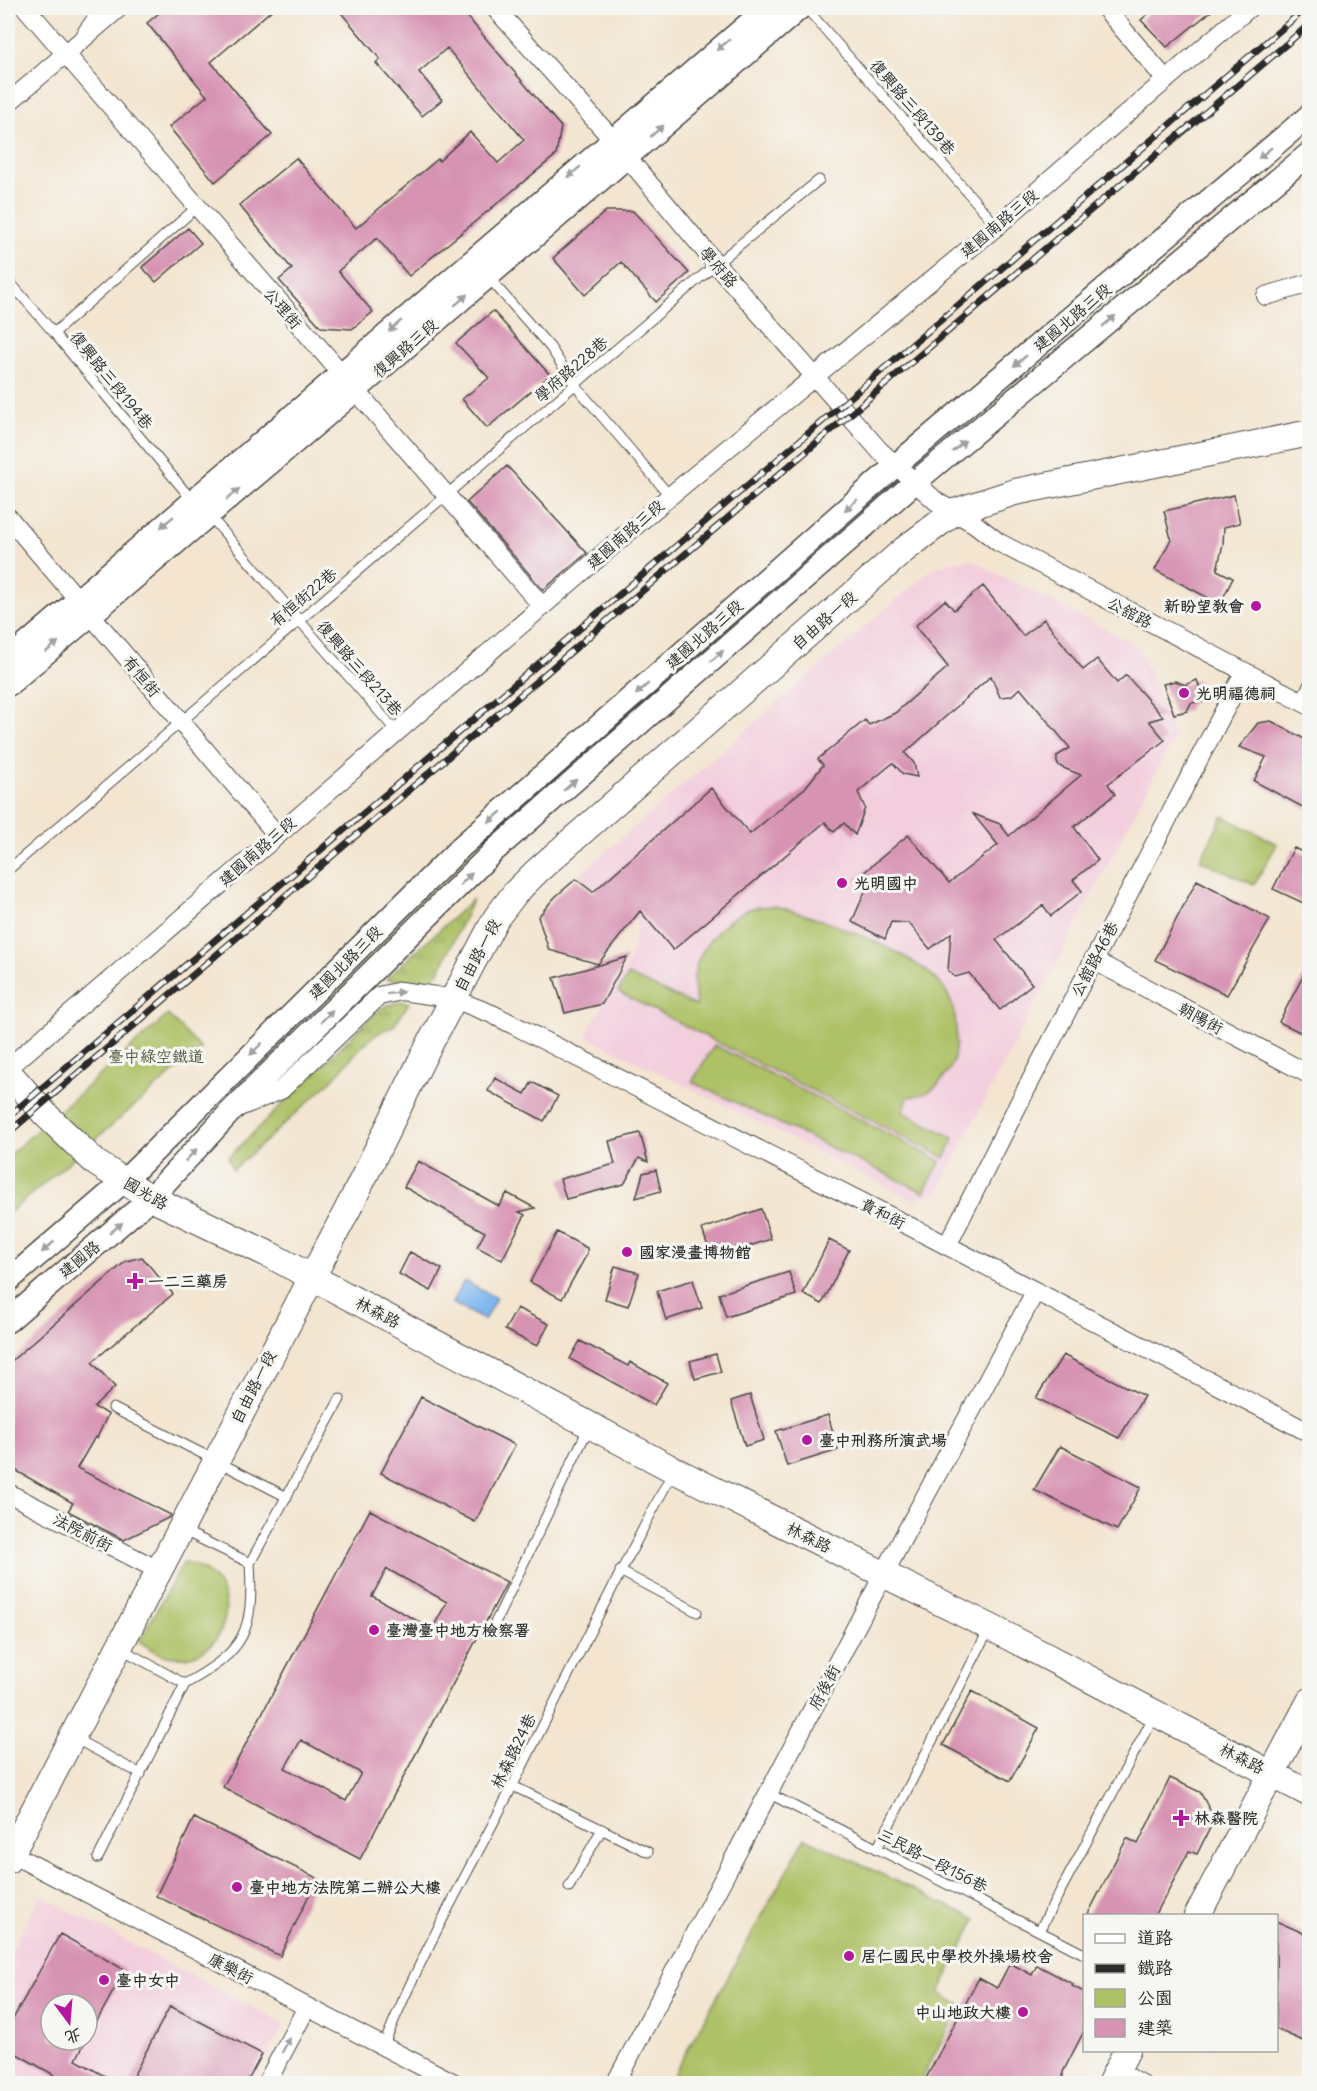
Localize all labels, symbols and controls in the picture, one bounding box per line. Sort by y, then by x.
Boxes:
one-way arrow [715,39,731,52]
street label: 復興路三段139巷 [866,55,960,159]
one-way arrow [649,125,664,138]
one-way arrow [1258,146,1273,159]
one-way arrow [567,165,582,178]
street label: 建國南路三段 [956,184,1042,262]
street label: 學府路 [696,242,742,292]
street label: 建國北路三段 [1029,278,1115,356]
street label: 公理街 [260,283,306,333]
one-way arrow [453,293,469,306]
street label: 復興路三段 [368,314,442,382]
one-way arrow [1101,314,1117,327]
one-way arrow [387,320,403,333]
street label: 復興路三段194巷 [66,327,158,433]
street label: 學府路228巷 [530,332,612,406]
one-way arrow [1012,354,1028,367]
one-way arrow [951,439,967,452]
one-way arrow [225,487,241,500]
street label: 建國南路三段 [582,495,668,573]
one-way arrow [844,498,859,511]
one-way arrow [160,515,175,528]
street label: 有恒街22巷 [265,563,341,631]
street label: 自由路一段 [787,586,861,654]
street label: 公舘路 [1104,592,1156,632]
street label: 建國北路三段 [661,595,747,673]
place label: 新盼望教會 [1164,596,1244,616]
marker: 新盼望教會 [1249,599,1263,613]
street label: 復興路三段213巷 [313,616,407,720]
one-way arrow [44,641,59,654]
one-way arrow [709,649,724,663]
street label: 有恒街 [119,651,165,701]
one-way arrow [634,682,649,696]
place label: 光明福德祠 [1196,683,1276,703]
marker: 光明福德祠 [1177,686,1191,700]
one-way arrow [562,779,577,792]
one-way arrow [488,810,503,823]
street label: 建國南路三段 [214,812,300,890]
one-way arrow [459,872,473,886]
place label: 光明國中 [854,873,918,893]
marker: 光明國中 [835,876,849,890]
street label: 自由路一段 [449,915,505,995]
street label: 公舘路46巷 [1066,918,1122,1000]
street label: 建國北路三段 [304,921,386,1003]
one-way arrow [386,988,405,997]
street label: 朝陽街 [1175,998,1227,1038]
one-way arrow [320,1010,334,1024]
one-way arrow [249,1042,263,1056]
park label: 臺中綠空鐵道 [108,1046,204,1066]
one-way arrow [184,1148,198,1163]
street label: 國光路 [120,1172,172,1214]
street label: 貴和街 [857,1193,909,1233]
one-way arrow [108,1221,124,1234]
street label: 建國路 [54,1236,104,1282]
one-way arrow [41,1240,56,1253]
place label: 國家漫畫博物館 [639,1242,751,1262]
marker: 國家漫畫博物館 [620,1245,634,1259]
place label: 一二三藥房 [148,1271,228,1291]
marker: 一二三藥房 [126,1272,144,1290]
street label: 林森路 [352,1292,404,1332]
street label: 自由路一段 [226,1347,280,1427]
place label: 臺中刑務所演武場 [819,1430,947,1450]
marker: 臺中刑務所演武場 [800,1433,814,1447]
street label: 法院前街 [50,1509,116,1555]
street label: 林森路 [783,1517,835,1557]
place label: 臺灣臺中地方檢察署 [386,1620,530,1640]
marker: 臺灣臺中地方檢察署 [367,1623,381,1637]
street label: 府後街 [804,1661,844,1713]
street label: 林森路24巷 [486,1710,540,1792]
street label: 林森路 [1216,1738,1268,1778]
place label: 林森醫院 [1194,1808,1258,1828]
marker: 林森醫院 [1172,1809,1190,1827]
street label: 三民路一段156巷 [875,1824,991,1896]
place label: 臺中地方法院第二辦公大樓 [249,1877,441,1897]
marker: 臺中地方法院第二辦公大樓 [230,1880,244,1894]
legend [1083,1914,1278,2052]
text: 道路 [1137,1926,1173,1949]
place label: 居仁國民中學校外操場校舍 [861,1946,1053,1966]
street label: 康樂街 [205,1948,257,1988]
marker: 居仁國民中學校外操場校舍 [842,1949,856,1963]
text: 鐵路 [1137,1956,1173,1979]
place label: 臺中女中 [116,1970,180,1990]
marker: 臺中女中 [97,1973,111,1987]
text: 公園 [1137,1986,1173,2009]
north arrow [39,1992,99,2052]
place label: 中山地政大樓 [915,2002,1011,2022]
marker: 中山地政大樓 [1016,2005,1030,2019]
text: 建築 [1137,2016,1173,2039]
text: 北 [63,2025,84,2048]
one-way arrow [282,2037,291,2054]

